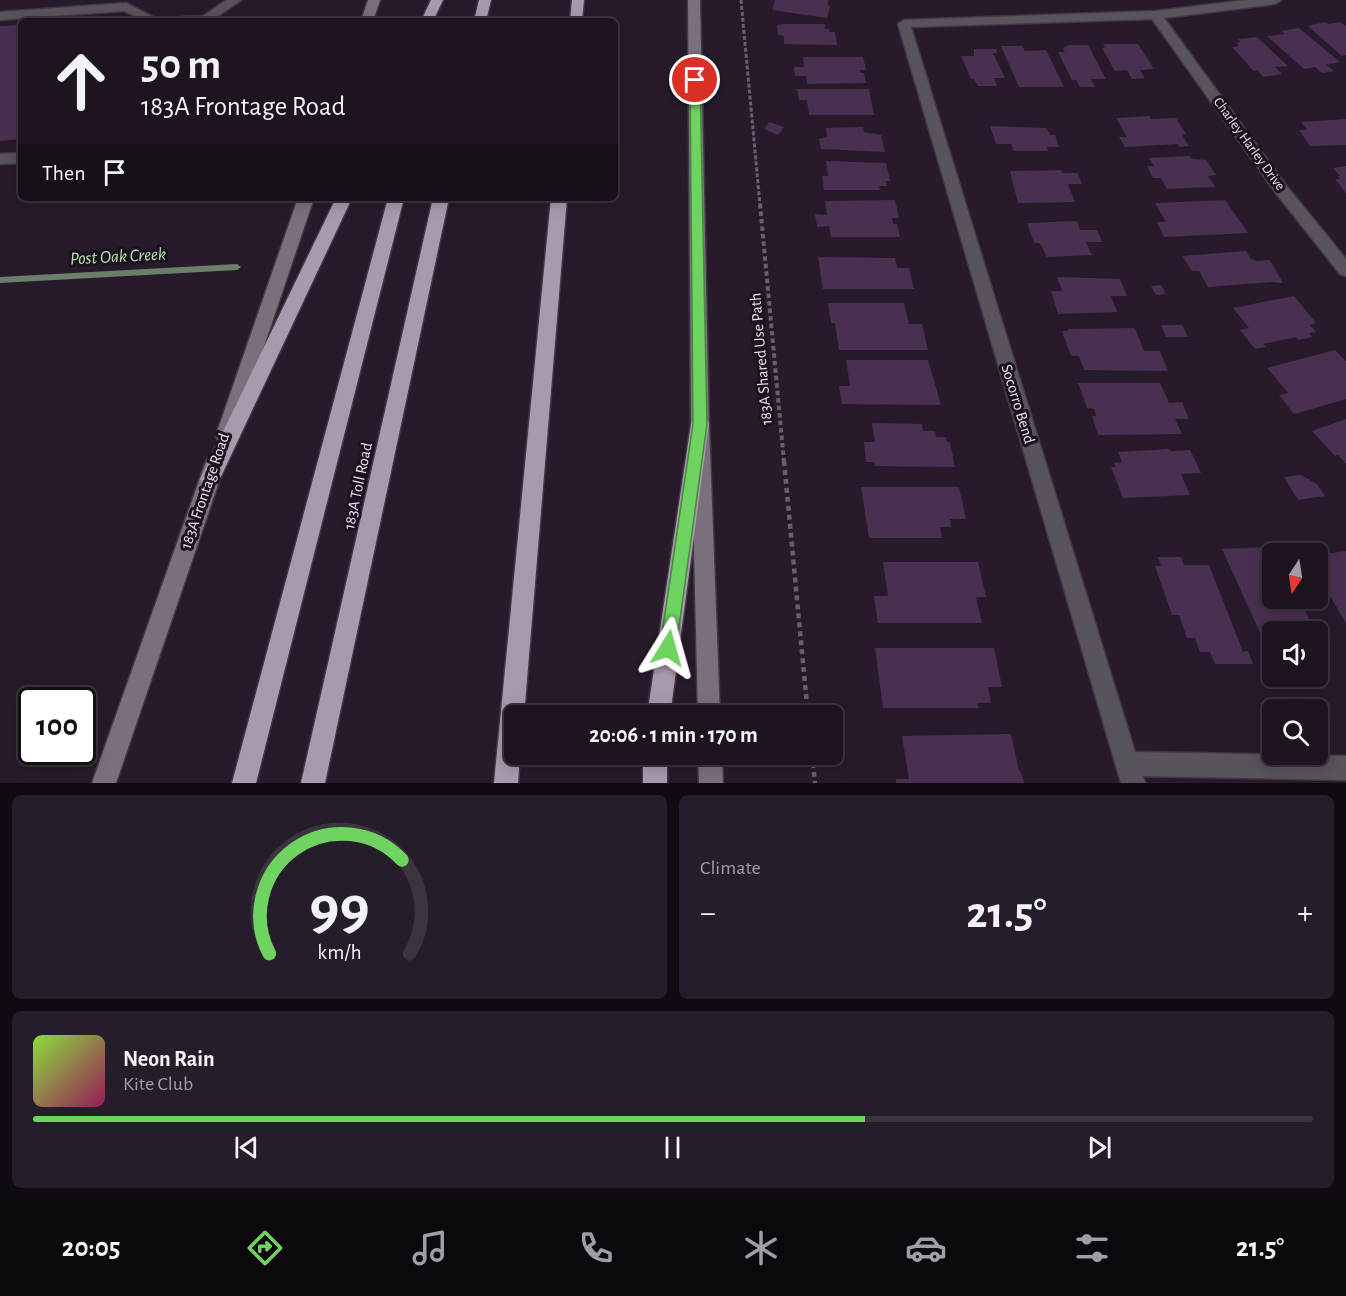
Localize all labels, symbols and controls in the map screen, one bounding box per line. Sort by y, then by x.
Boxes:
icon: ahead [42,42,120,120]
text: 50 m [141,44,221,86]
pin [669,54,720,105]
icon: arrive [678,63,711,96]
text: 183A Frontage Road [141,93,345,120]
street label: Charley Harley Drive [1211,95,1287,193]
icon: arrive [98,156,131,189]
text: Then [42,162,86,184]
water label: Post Oak Creek [69,245,167,269]
street label: 183A Shared Use Path [747,292,775,426]
street label: Socorro Bend [998,362,1038,446]
street label: 183A Frontage Road [178,431,232,551]
street label: 183A Toll Road [341,441,375,531]
north arrow [1262,543,1328,609]
map controls [1262,543,1328,765]
position arrow [636,616,700,680]
button: sound [1262,621,1328,687]
speed limit sign: 100 [18,687,96,765]
button: search [1262,699,1328,765]
text: 20:06 · 1 min · 170 m [589,724,758,746]
text: Climate [700,858,761,878]
text: 99 [309,878,370,940]
text: 21.5° [966,891,1047,936]
text: − [700,897,716,930]
text: + [1297,897,1313,930]
text: km/h [317,942,362,963]
text: Neon Rain [123,1048,215,1070]
text: Kite Club [123,1074,193,1094]
icon: previous [230,1131,263,1164]
icon: pause [656,1131,689,1164]
icon: next [1083,1131,1116,1164]
icon: directions [244,1227,286,1269]
icon: music [409,1227,451,1269]
icon: phone [575,1227,617,1269]
icon: climate [740,1227,782,1269]
icon: car [905,1227,947,1269]
icon: filters [1071,1227,1113,1269]
text: 20:05 [62,1234,120,1261]
text: 21.5° [1236,1234,1284,1261]

